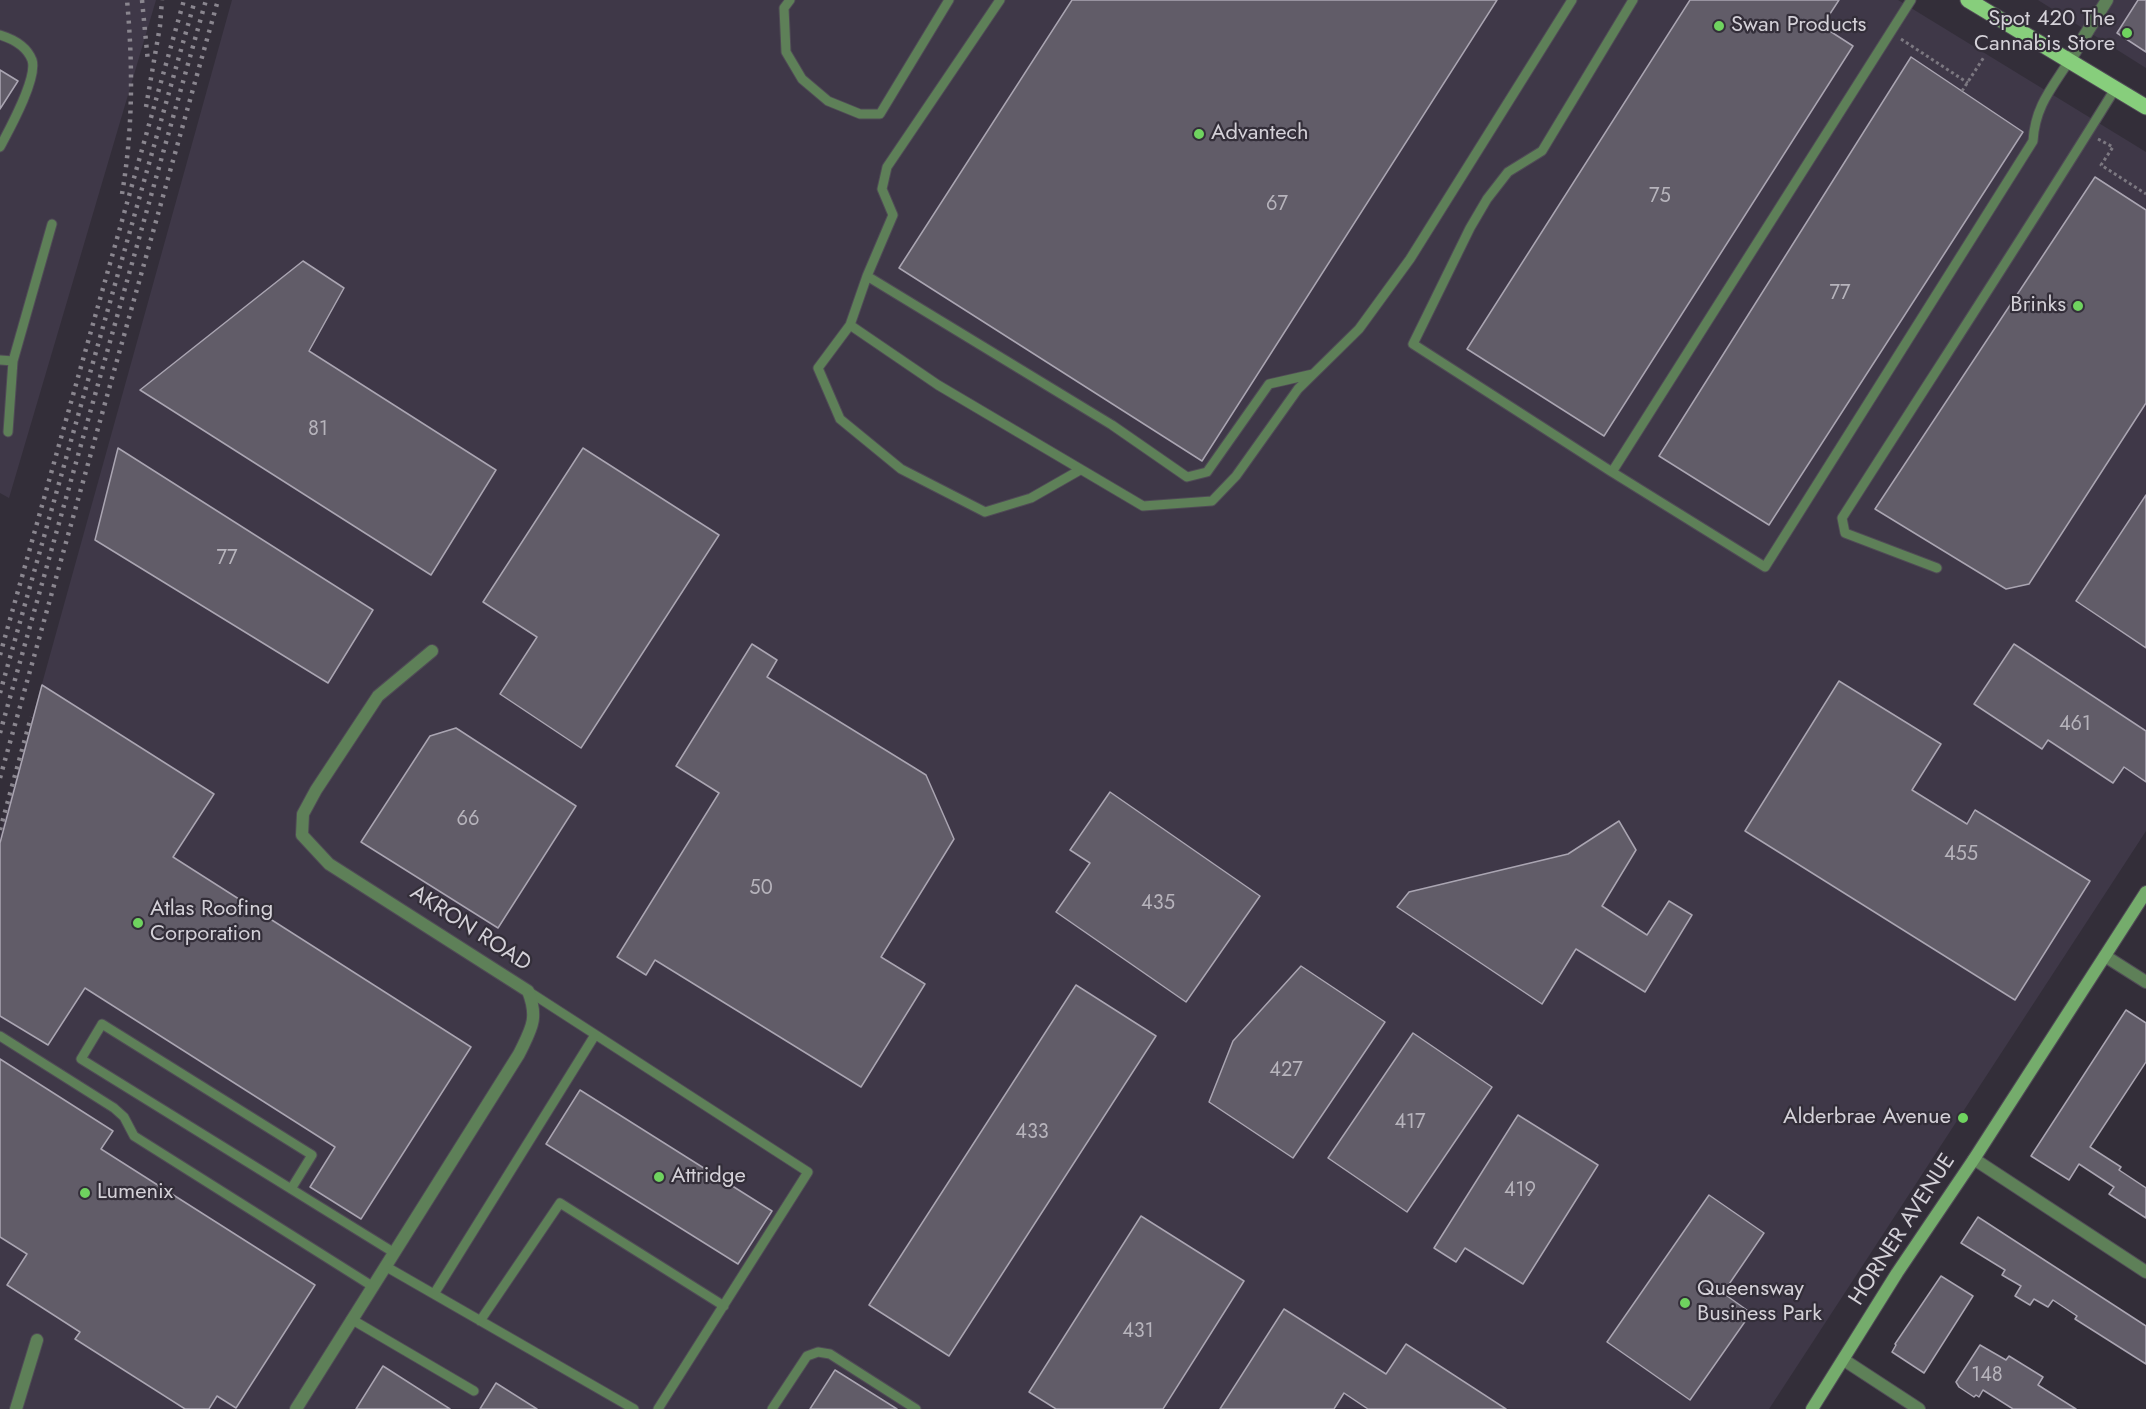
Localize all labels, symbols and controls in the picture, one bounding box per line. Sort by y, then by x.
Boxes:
place label: Spot 420 The Cannabis Store [1974,7,2115,58]
place label: Swan Products [1731,13,1866,39]
marker: Swan Products [1712,19,1726,33]
marker: Spot 420 The Cannabis Store [2120,26,2134,40]
place label: Advantech [1211,121,1309,147]
marker: Advantech [1192,127,1206,141]
house number: 75 [1649,185,1671,209]
house number: 67 [1266,193,1288,217]
house number: 77 [1830,282,1850,306]
place label: Brinks [2010,293,2066,319]
marker: Brinks [2071,299,2085,313]
house number: 81 [308,418,328,442]
house number: 77 [217,547,237,571]
house number: 461 [2059,713,2091,737]
house number: 66 [456,808,480,832]
house number: 455 [1944,843,1978,867]
house number: 50 [749,877,773,901]
street label: AKRON ROAD [405,880,535,978]
house number: 435 [1141,892,1175,916]
place label: Atlas Roofing Corporation [150,897,273,948]
marker: Atlas Roofing Corporation [131,916,145,930]
house number: 427 [1269,1059,1303,1083]
place label: Alderbrae Avenue [1783,1105,1951,1131]
house number: 417 [1394,1111,1426,1135]
marker: Alderbrae Avenue [1956,1111,1970,1125]
house number: 433 [1015,1121,1049,1145]
street label: HORNER AVENUE [1844,1149,1962,1311]
place label: Attridge [671,1164,746,1190]
marker: Attridge [652,1170,666,1184]
house number: 419 [1504,1179,1536,1203]
place label: Lumenix [97,1180,173,1206]
marker: Lumenix [78,1186,92,1200]
place label: Queensway Business Park [1697,1277,1822,1328]
marker: Queensway Business Park [1678,1296,1692,1310]
house number: 431 [1122,1320,1154,1344]
house number: 148 [1971,1364,2003,1388]

